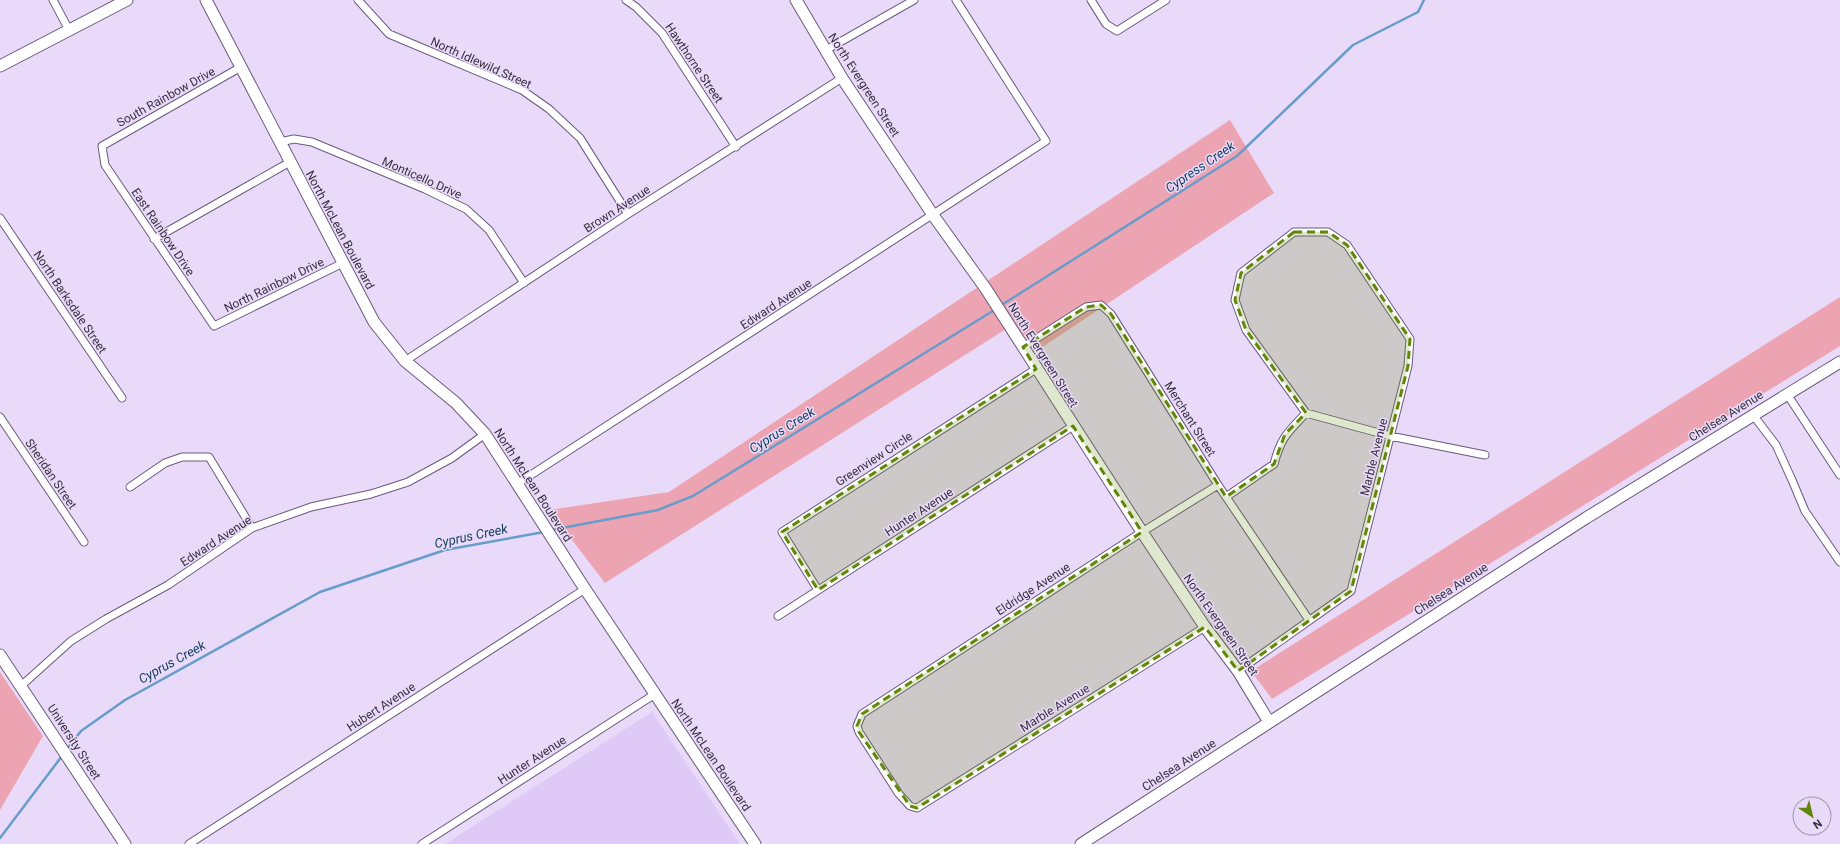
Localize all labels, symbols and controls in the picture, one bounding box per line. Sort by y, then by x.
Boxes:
street label: Hawthorne Street [662,20,726,106]
street label: North Evergreen Street [825,31,903,139]
street label: North Idlewild Street [428,34,534,92]
street label: South Rainbow Drive [114,64,218,130]
water label: Cypress Creek [1162,138,1238,196]
street label: Monticello Drive [380,154,464,202]
street label: North McLean Boulevard [303,168,377,292]
street label: Brown Avenue [581,182,653,236]
street label: East Rainbow Drive [129,186,197,278]
street label: North Barksdale Street [30,248,110,356]
street label: North Rainbow Drive [222,255,326,315]
street label: Edward Avenue [738,276,814,332]
street label: North Evergreen Street [1005,300,1081,410]
street label: Merchant Street [1161,379,1219,459]
street label: Chelsea Avenue [1686,388,1766,444]
water label: Cyprus Creek [747,404,818,456]
street label: Marble Avenue [1358,417,1390,497]
street label: North McLean Boulevard [491,426,575,544]
street label: Greenview Circle [833,429,915,489]
street label: Sheridan Street [22,436,80,512]
street label: Hunter Avenue [882,485,956,539]
street label: Edward Avenue [178,513,254,569]
water label: Cyprus Creek [433,521,509,551]
street label: Eldridge Avenue [993,560,1073,618]
street label: Chelsea Avenue [1412,560,1490,618]
street label: North Evergreen Street [1181,572,1261,679]
water label: Cyprus Creek [136,637,209,687]
street label: Hubert Avenue [344,680,418,734]
street label: Marble Avenue [1018,681,1092,735]
street label: North McLean Boulevard [668,696,754,814]
street label: University Street [44,702,104,782]
street label: Hunter Avenue [495,733,569,787]
street label: Chelsea Avenue [1140,736,1218,794]
north arrow [1792,796,1832,836]
text: N [1810,816,1824,831]

